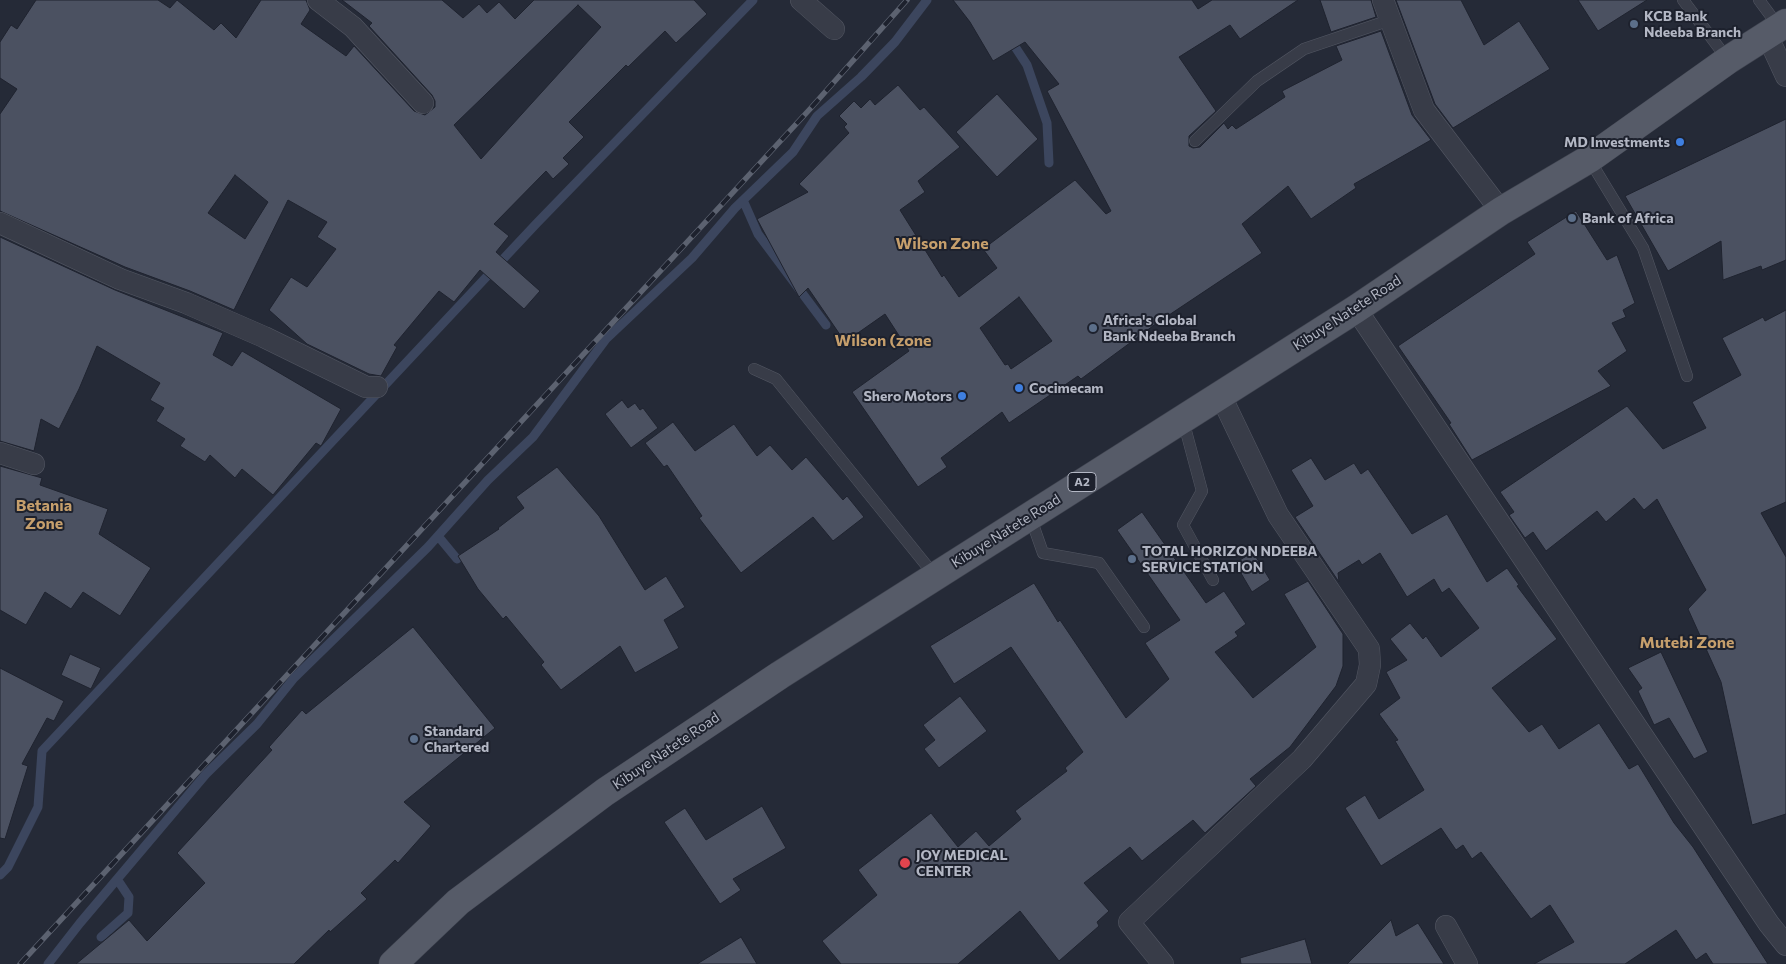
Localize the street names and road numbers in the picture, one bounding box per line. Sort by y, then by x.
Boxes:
street label: Kibuye Natete Road [1290,272,1404,354]
road number: A2 [1068,472,1096,492]
street label: Kibuye Natete Road [948,491,1064,571]
street label: Kibuye Natete Road [609,709,723,793]

